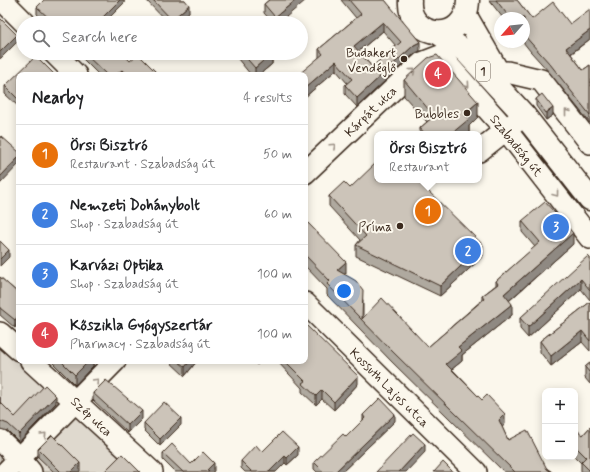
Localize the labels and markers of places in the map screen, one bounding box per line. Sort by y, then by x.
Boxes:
place label: Budakert Vendéglő [346,45,396,77]
marker: Budakert Vendéglő [399,54,409,64]
pin: 4 [425,59,451,89]
place label: Bubbles [415,106,459,123]
marker: Bubbles [462,108,472,118]
pin: 1 [415,196,441,226]
pin: 3 [543,212,569,242]
place label: Príma [358,219,392,236]
marker: Príma [395,221,405,231]
pin: 2 [455,236,481,266]

